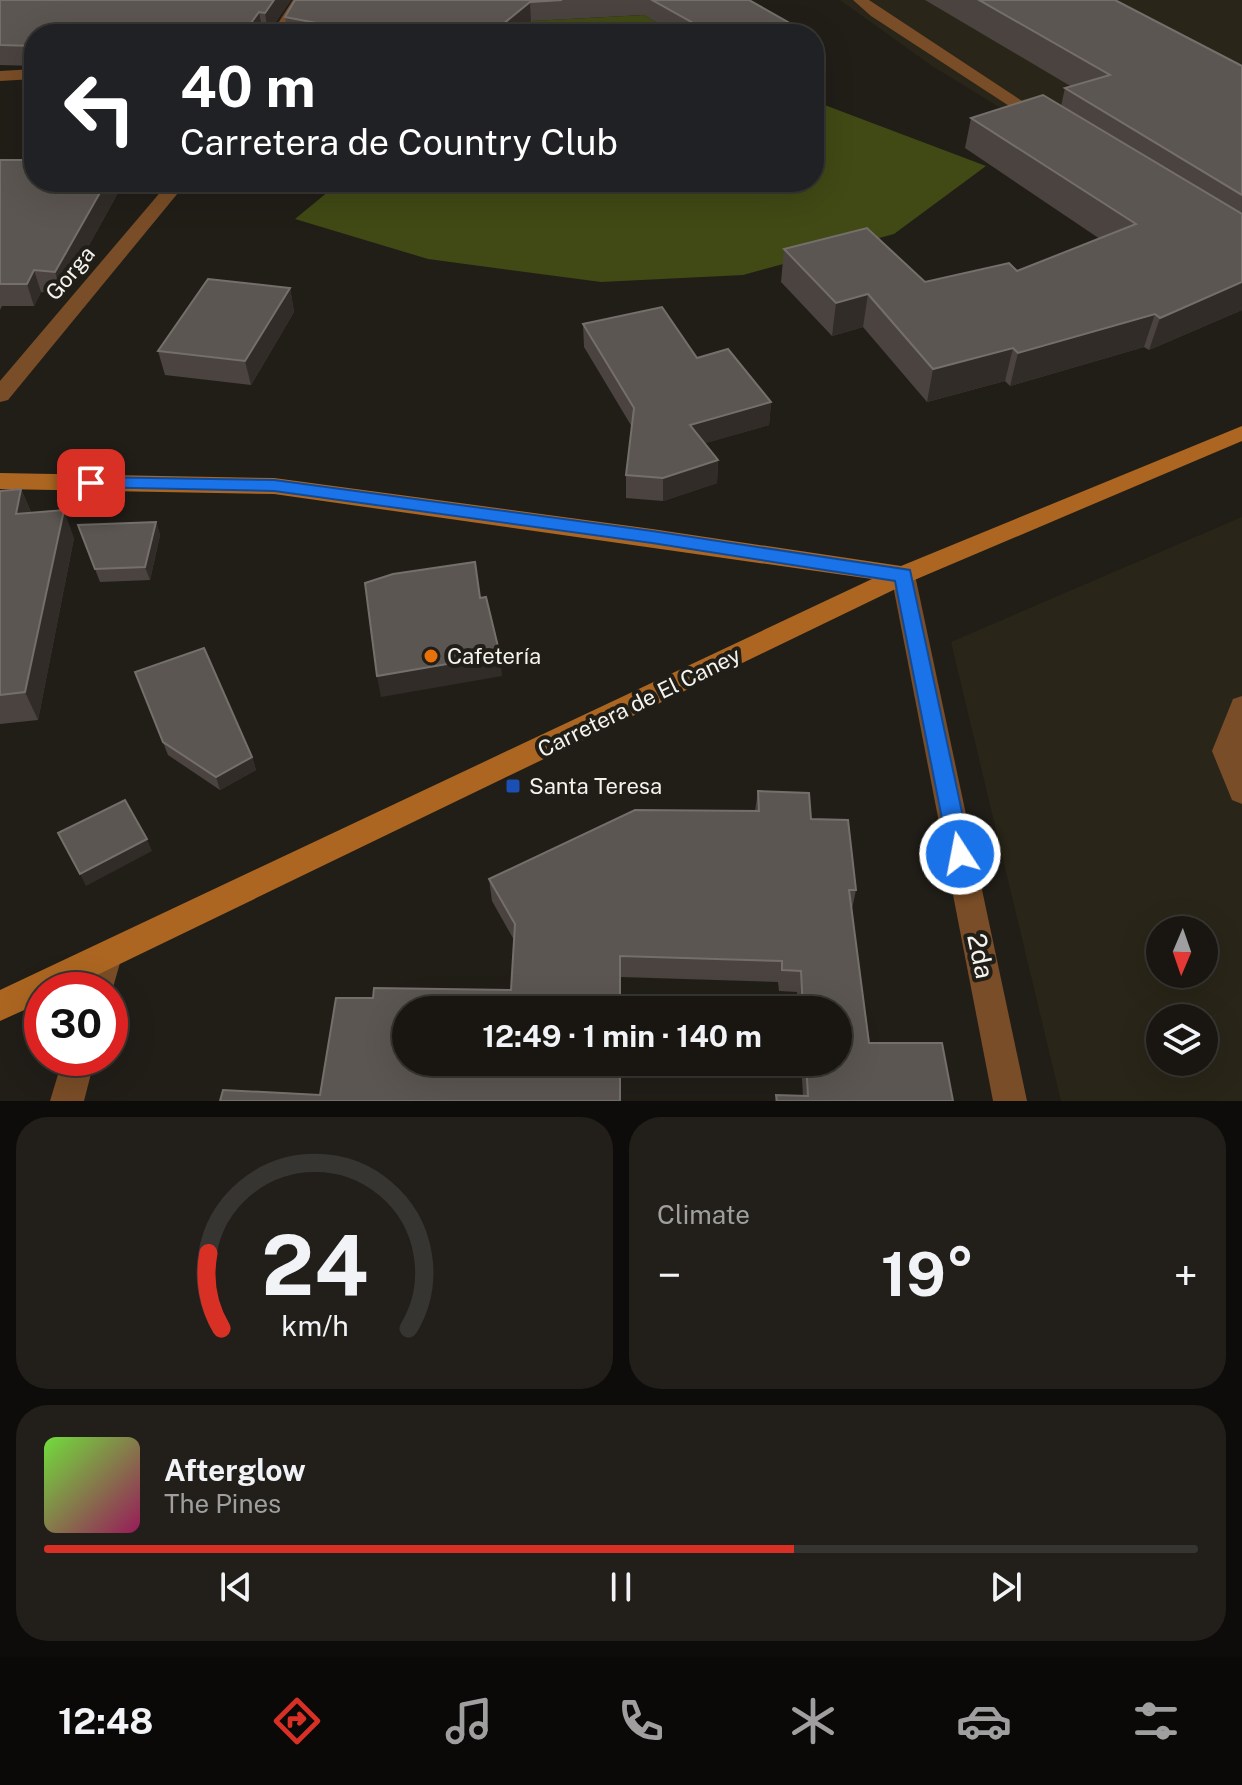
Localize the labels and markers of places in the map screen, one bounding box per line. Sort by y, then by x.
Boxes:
pin [57,449,125,517]
place label: Cafetería [447,643,541,669]
marker: Cafetería [422,647,440,665]
place label: Santa Teresa [529,773,662,799]
marker: Santa Teresa [504,777,522,795]

